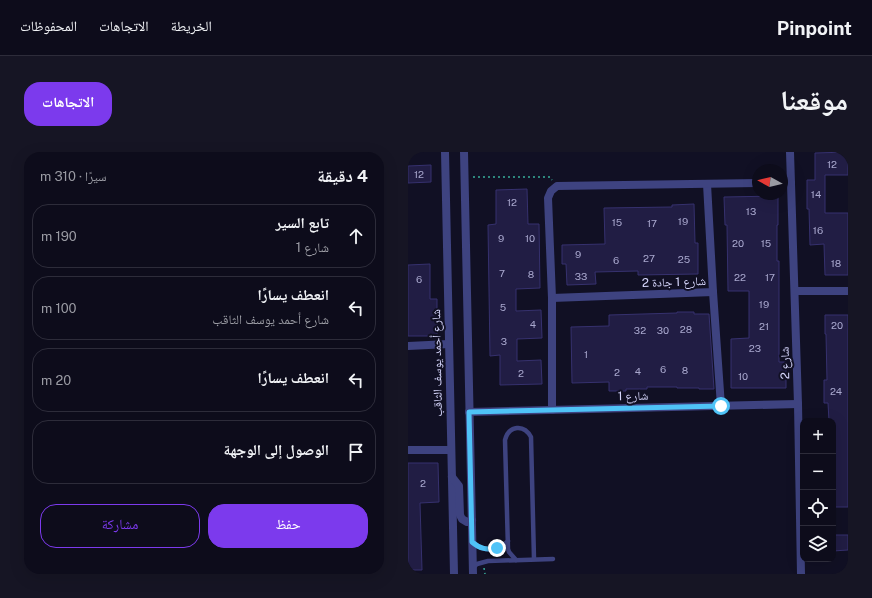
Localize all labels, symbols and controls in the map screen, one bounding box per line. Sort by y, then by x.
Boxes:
text: Pinpoint [777,17,852,39]
text: المحفوظات [20,18,77,34]
text: الاتجاهات [99,18,149,34]
text: الخريطة [171,18,212,34]
button: الاتجاهات [24,82,112,126]
text: موقعنا [780,83,848,116]
house number: 12 [827,158,837,170]
north arrow [752,164,788,200]
text: 4 دقيقة [317,166,368,186]
house number: 12 [414,168,424,180]
text: سيرًا · 310 m [40,169,107,184]
house number: 14 [811,188,821,200]
house number: 12 [507,196,517,208]
house number: 13 [746,205,756,217]
text: تابع السير [276,214,329,231]
house number: 19 [678,215,688,227]
house number: 15 [612,216,622,228]
house number: 17 [647,217,657,229]
house number: 16 [813,224,823,236]
icon: ahead [345,225,367,247]
text: 190 m [41,229,77,244]
house number: 9 [498,232,504,244]
house number: 10 [525,232,535,244]
house number: 20 [732,237,744,249]
house number: 15 [761,237,771,249]
text: شارع 1 [296,240,329,255]
house number: 9 [575,248,581,260]
house number: 27 [643,252,655,264]
house number: 25 [678,253,690,265]
house number: 6 [613,254,619,266]
house number: 18 [831,257,841,269]
house number: 7 [499,267,505,279]
house number: 8 [528,268,534,280]
house number: 33 [575,270,587,282]
house number: 22 [734,271,746,283]
house number: 17 [765,271,775,283]
house number: 6 [416,273,422,285]
street label: شارع 1 جادة 2 [642,274,706,291]
text: انعطف يسارًا [258,286,329,303]
icon: left [345,297,367,319]
house number: 19 [759,298,769,310]
text: 100 m [41,301,77,316]
house number: 5 [500,301,506,313]
street label: شارع أحمد يوسف الثاقب [429,309,446,417]
text: شارع أحمد يوسف الثاقب [212,312,329,327]
house number: 4 [530,318,536,330]
house number: 20 [831,319,843,331]
house number: 21 [759,320,769,332]
house number: 28 [680,323,692,335]
house number: 32 [634,324,646,336]
house number: 30 [657,324,669,336]
house number: 3 [501,335,507,347]
house number: 23 [749,342,761,354]
street label: شارع 2 [778,346,793,380]
house number: 1 [584,348,588,360]
house number: 6 [660,363,666,375]
house number: 8 [682,364,688,376]
house number: 4 [635,365,641,377]
house number: 2 [614,366,620,378]
house number: 2 [518,367,524,379]
text: انعطف يسارًا [258,369,329,386]
icon: left [345,369,367,391]
house number: 10 [738,370,748,382]
text: 20 m [41,373,71,388]
house number: 24 [830,385,842,397]
street label: شارع 1 [618,389,649,404]
route start [712,397,730,415]
map controls [800,418,836,562]
button: + [800,418,836,454]
text: الوصول إلى الوجهة [224,441,329,458]
icon: arrive [345,441,367,463]
button: − [800,454,836,490]
house number: 2 [420,477,426,489]
button: locate [800,490,836,526]
button: مشاركة [40,504,200,548]
button: حفظ [208,504,368,548]
button: layers [800,526,836,562]
route end [488,539,506,557]

